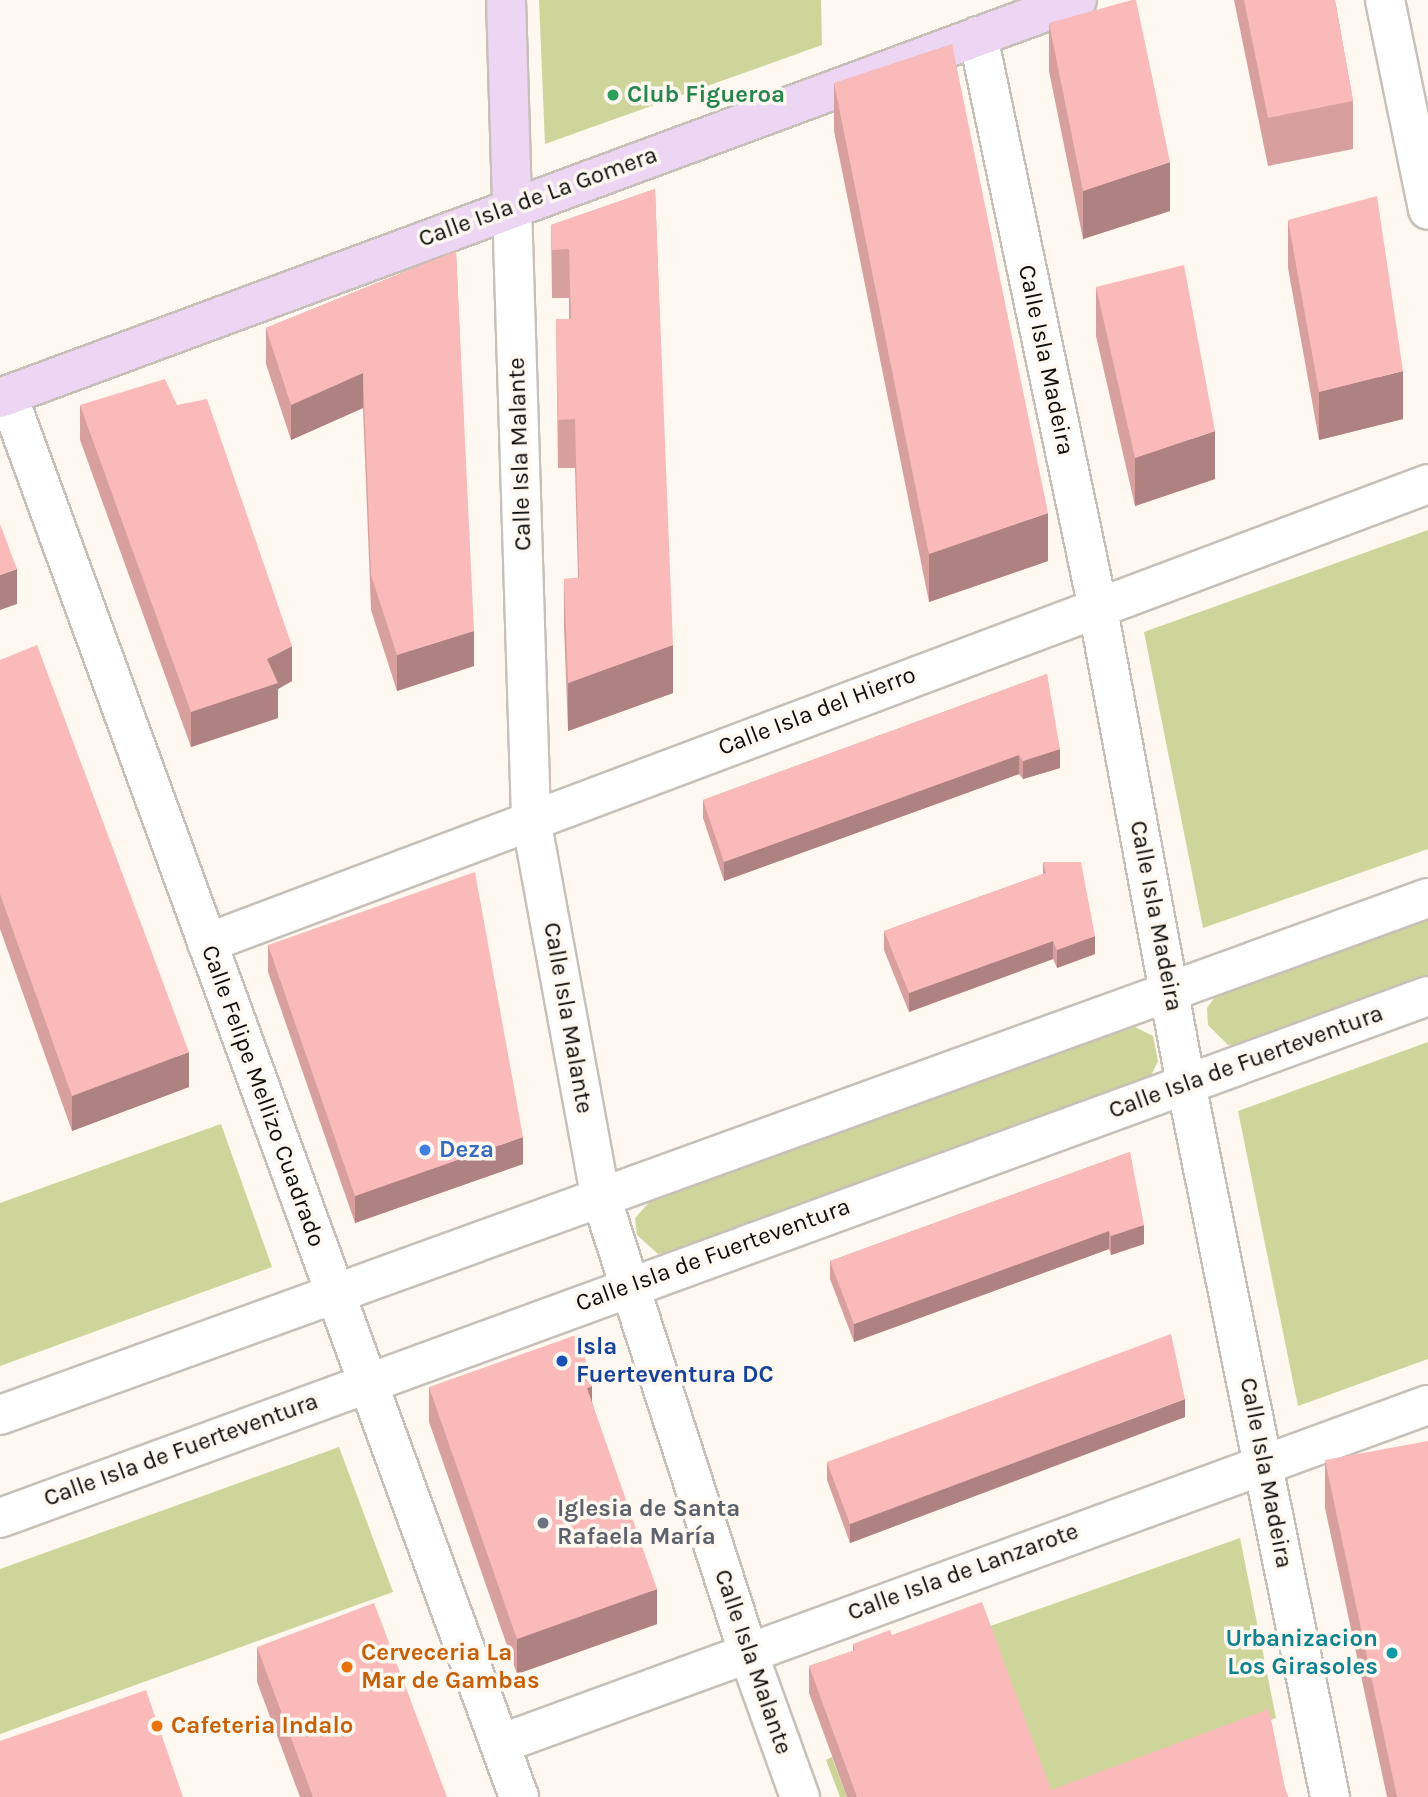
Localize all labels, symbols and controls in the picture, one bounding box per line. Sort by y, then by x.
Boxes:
place label: Club Figueroa [627,81,785,109]
marker: Club Figueroa [605,87,621,103]
street label: Calle Isla de La Gomera [415,140,661,254]
street label: Calle Isla Madeira [1012,262,1080,458]
street label: Calle Isla Malante [502,357,538,551]
street label: Calle Isla del Hierro [714,660,920,762]
street label: Calle Isla Madeira [1123,818,1189,1014]
street label: Calle Isla Malante [537,920,599,1116]
street label: Calle Felipe Mellizo Cuadrado [195,941,331,1251]
street label: Calle Isla de Fuerteventura [1105,999,1387,1125]
place label: Deza [439,1136,494,1164]
marker: Deza [417,1142,433,1158]
street label: Calle Isla de Fuerteventura [572,1192,854,1318]
place label: Isla Fuerteventura DC [576,1333,774,1389]
marker: Isla Fuerteventura DC [554,1353,570,1369]
street label: Calle Isla Madeira [1233,1375,1299,1571]
street label: Calle Isla de Fuerteventura [40,1387,322,1513]
place label: Iglesia de Santa Rafaela María [557,1495,740,1551]
marker: Iglesia de Santa Rafaela María [535,1515,551,1531]
street label: Calle Isla de Lanzarote [844,1517,1082,1627]
street label: Calle Isla Malante [708,1566,798,1758]
place label: Urbanizacion Los Girasoles [1225,1625,1378,1681]
place label: Cerveceria La Mar de Gambas [361,1639,540,1695]
marker: Urbanizacion Los Girasoles [1384,1645,1400,1661]
marker: Cerveceria La Mar de Gambas [339,1659,355,1675]
place label: Cafeteria Indalo [171,1712,353,1740]
marker: Cafeteria Indalo [149,1718,165,1734]

